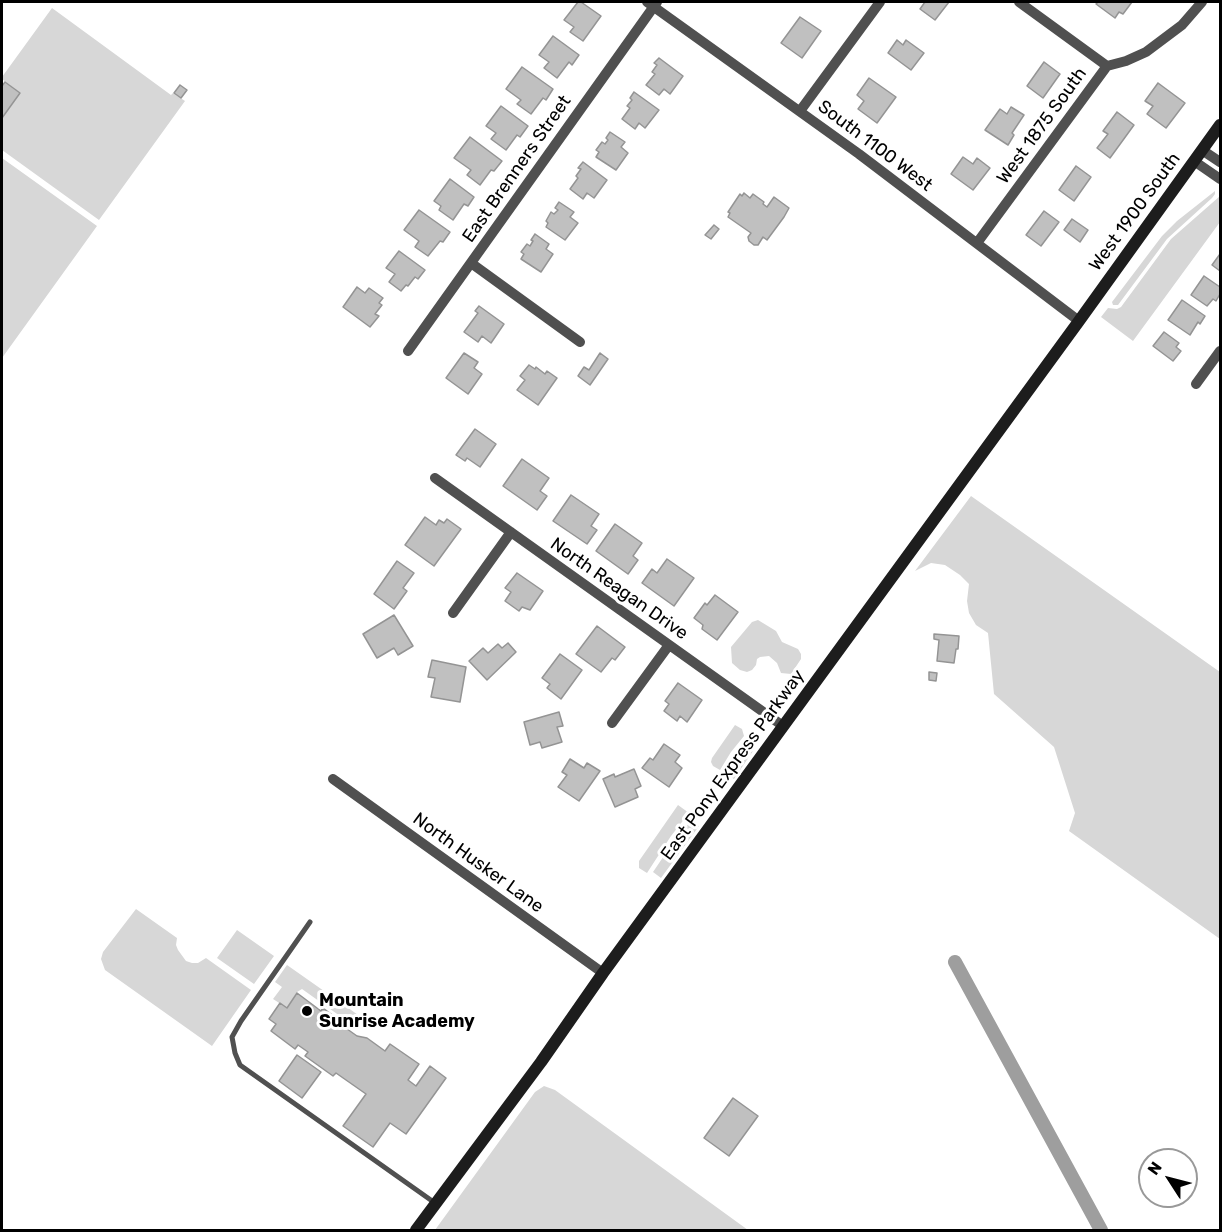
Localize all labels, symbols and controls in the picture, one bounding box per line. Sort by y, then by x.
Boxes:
street label: West 1875 South [993,64,1091,188]
street label: East Brenners Street [458,91,576,247]
street label: South 1100 West [813,96,937,196]
street label: West 1900 South [1085,149,1185,275]
street label: North Reagan Drive [546,533,692,645]
street label: East Pony Express Parkway [657,665,809,865]
street label: North Husker Lane [408,808,548,918]
place label: Mountain Sunrise Academy [319,990,475,1032]
marker: Mountain Sunrise Academy [300,1004,314,1018]
north arrow [1138,1148,1198,1208]
text: N [1144,1158,1166,1179]

